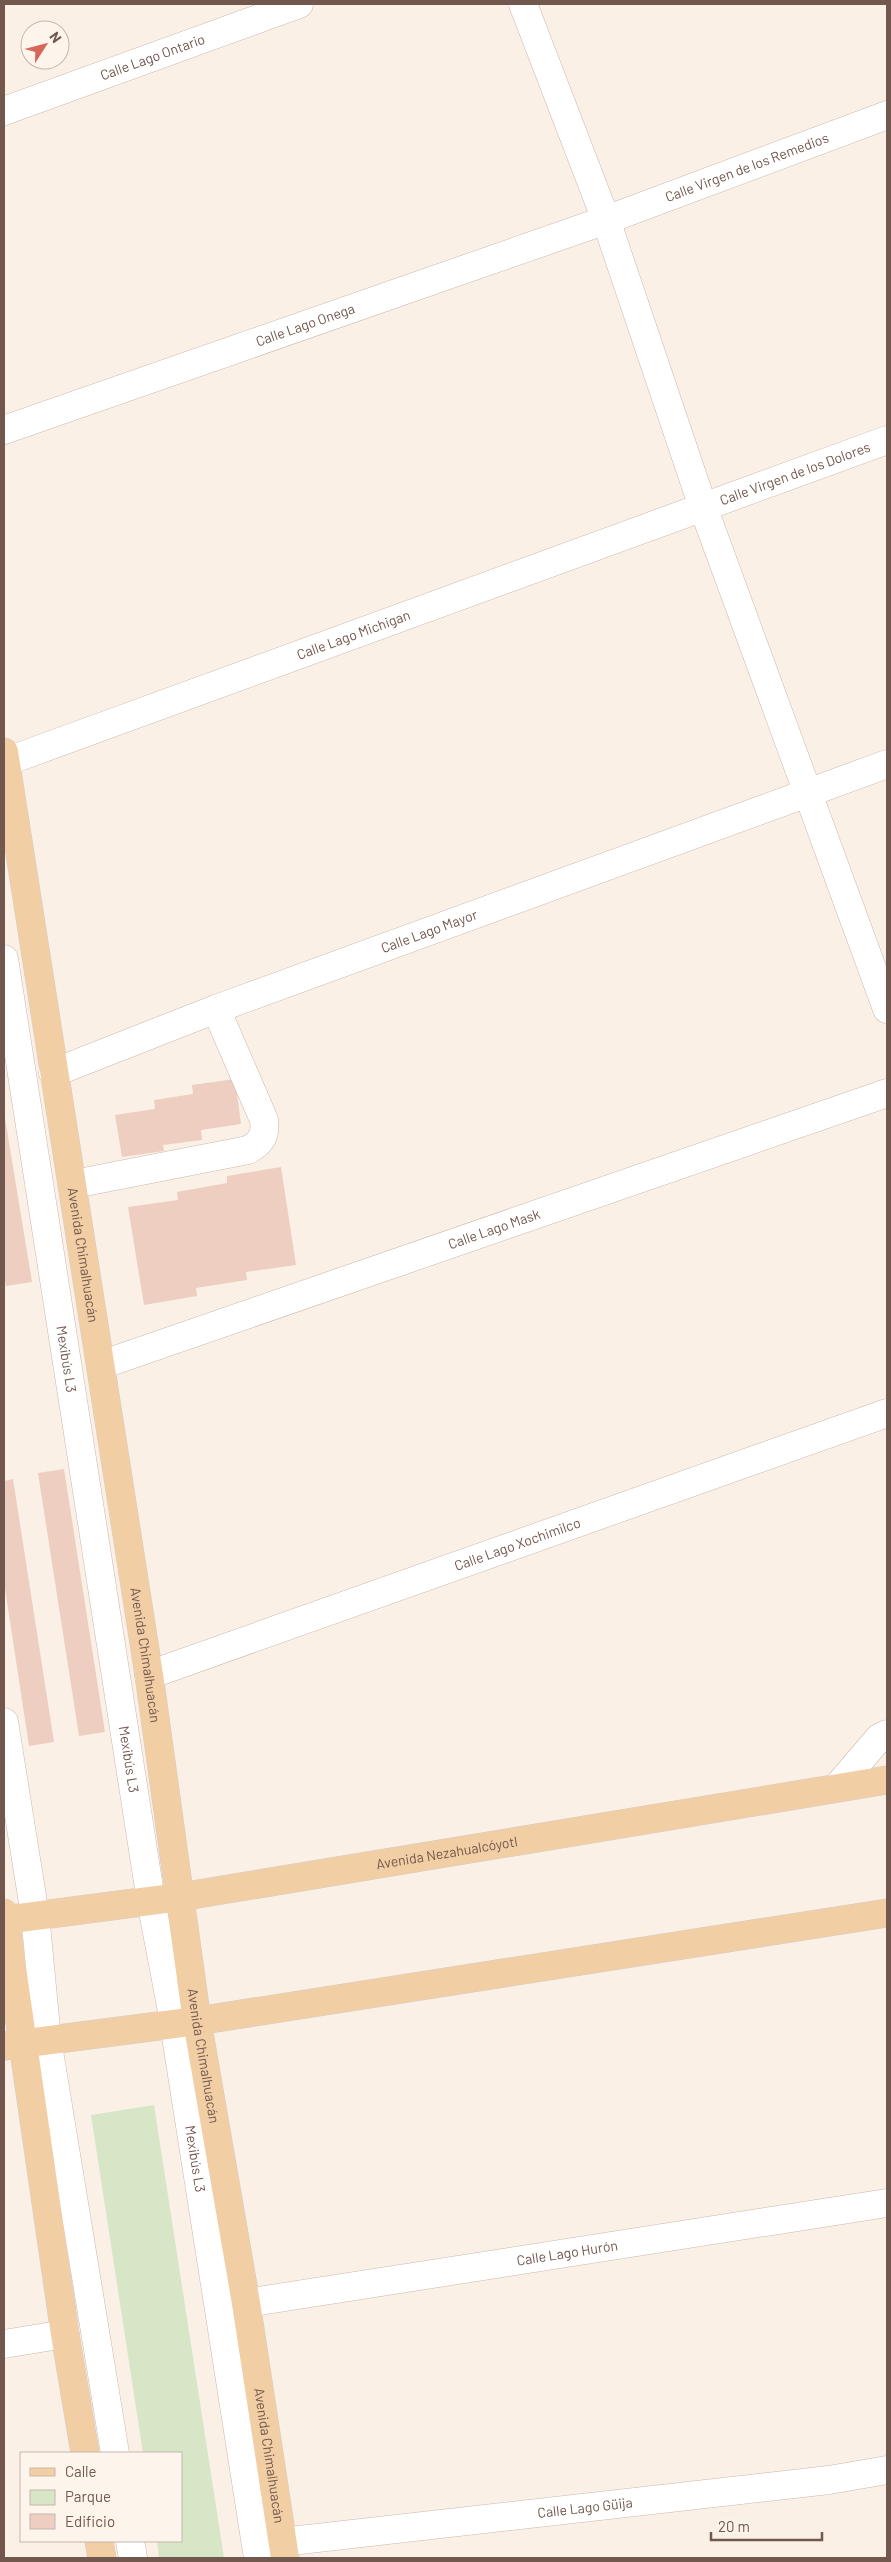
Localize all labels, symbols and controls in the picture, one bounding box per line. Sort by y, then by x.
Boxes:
north arrow [20,20,70,70]
text: N [46,28,66,46]
street label: Calle Lago Ontario [98,30,207,83]
street label: Calle Virgen de los Remedios [663,128,831,205]
street label: Calle Lago Onega [253,299,357,350]
street label: Calle Virgen de los Dolores [717,438,873,508]
street label: Calle Lago Michigan [294,606,412,663]
street label: Calle Lago Mayor [378,905,480,956]
street label: Avenida Chimalhuacán [64,1186,102,1324]
street label: Calle Lago Mask [446,1205,542,1252]
street label: Mexibús L3 [53,1324,81,1394]
street label: Calle Lago Xochimilco [452,1514,583,1574]
street label: Avenida Chimalhuacán [127,1586,165,1724]
street label: Mexibús L3 [116,1725,143,1794]
street label: Avenida Nezahualcóyotl [375,1832,519,1872]
street label: Avenida Chimalhuacán [185,1987,224,2124]
street label: Mexibús L3 [182,2124,209,2193]
street label: Calle Lago Hurón [515,2236,619,2269]
street label: Avenida Chimalhuacán [251,2387,289,2524]
legend [20,2452,182,2542]
text: Calle [65,2462,97,2480]
text: Parque [65,2487,111,2505]
street label: Calle Lago Güija [537,2493,633,2521]
scale bar [711,2510,822,2542]
text: Edificio [65,2512,115,2530]
text: 20 m [718,2517,750,2535]

